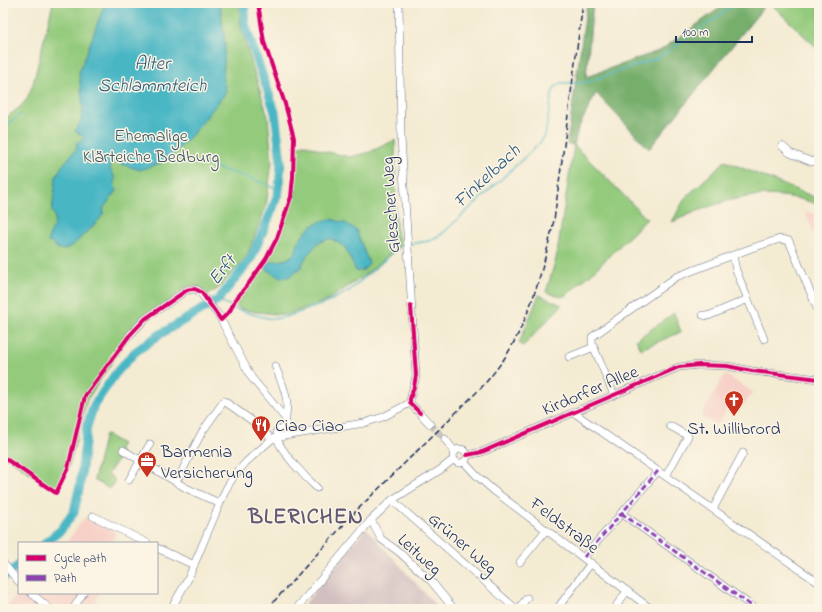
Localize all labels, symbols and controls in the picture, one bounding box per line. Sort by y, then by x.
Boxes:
scale bar [676,18,752,44]
text: 100 m [682,24,709,42]
water label: Alter Schlammteich [98,51,207,100]
park label: Ehemalige Klärteiche Bedburg [83,124,219,172]
water label: Finkelbach [448,138,528,215]
street label: Glescher Weg [376,156,409,254]
water label: Erft [202,248,244,291]
street label: Kirdorfer Allee [539,360,644,424]
church icon: St. Willibrord [723,389,745,417]
restaurant icon: Ciao Ciao [250,414,272,442]
place label: Ciao Ciao [275,414,344,440]
place label: St. Willibrord [687,417,781,443]
place label: Barmenia Versicherung [160,440,253,488]
office icon: Barmenia Versicherung [136,450,158,478]
street label: Feldstraße [523,491,605,562]
district label: BLERICHEN [247,502,364,534]
street label: Grüner Weg [421,507,502,583]
street label: Leitweg [390,528,447,583]
legend [18,542,158,594]
text: Cycle path [54,550,106,569]
text: Path [54,570,77,588]

